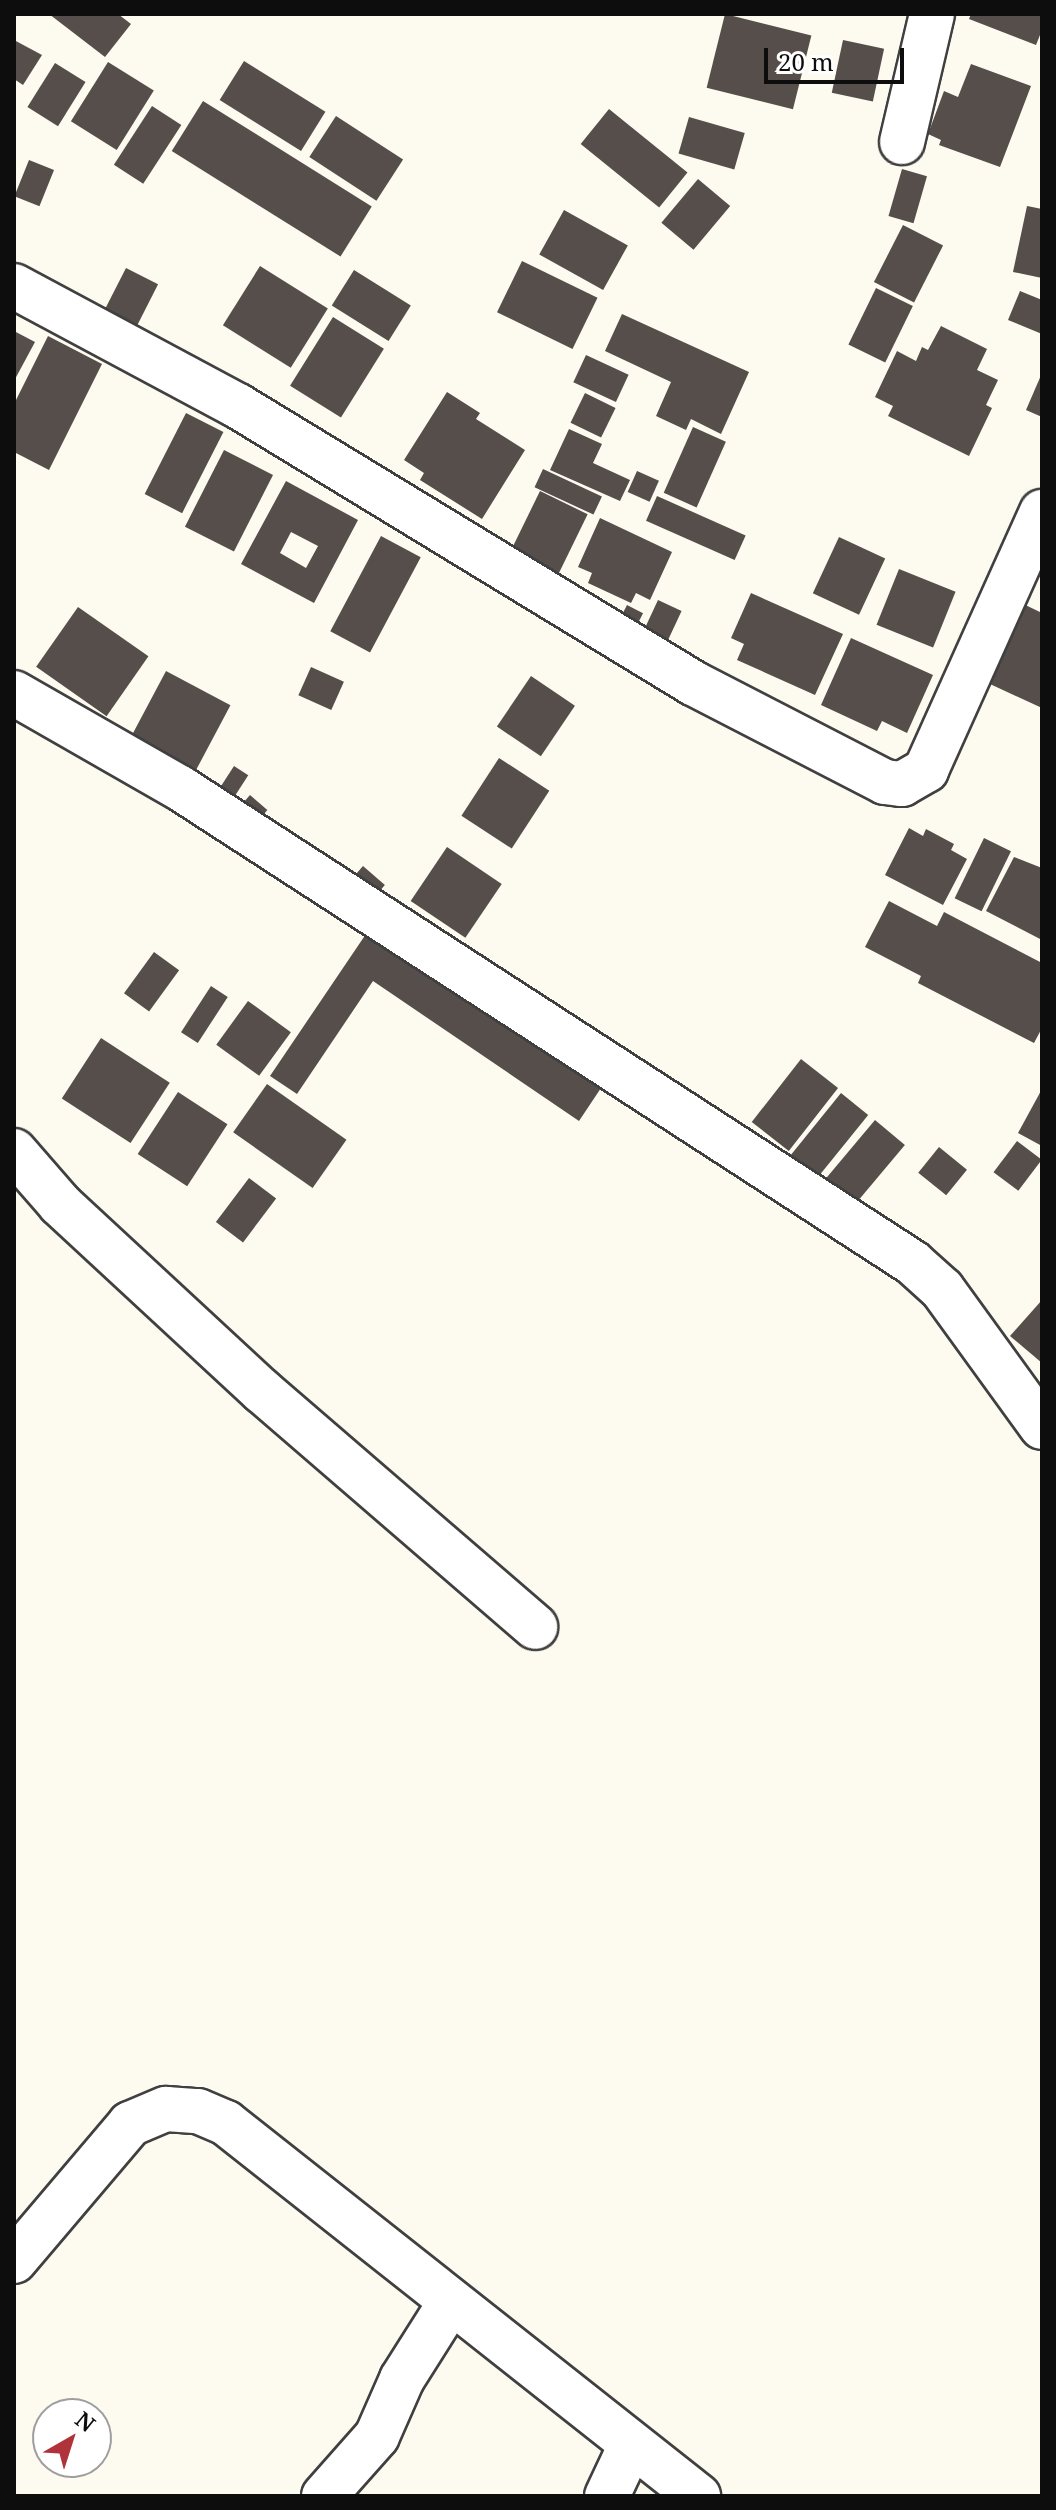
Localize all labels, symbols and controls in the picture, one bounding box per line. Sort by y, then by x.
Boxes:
scale bar [768,32,908,82]
text: 20 m [778,45,834,78]
north arrow [32,2398,112,2478]
text: N [70,2404,102,2438]

